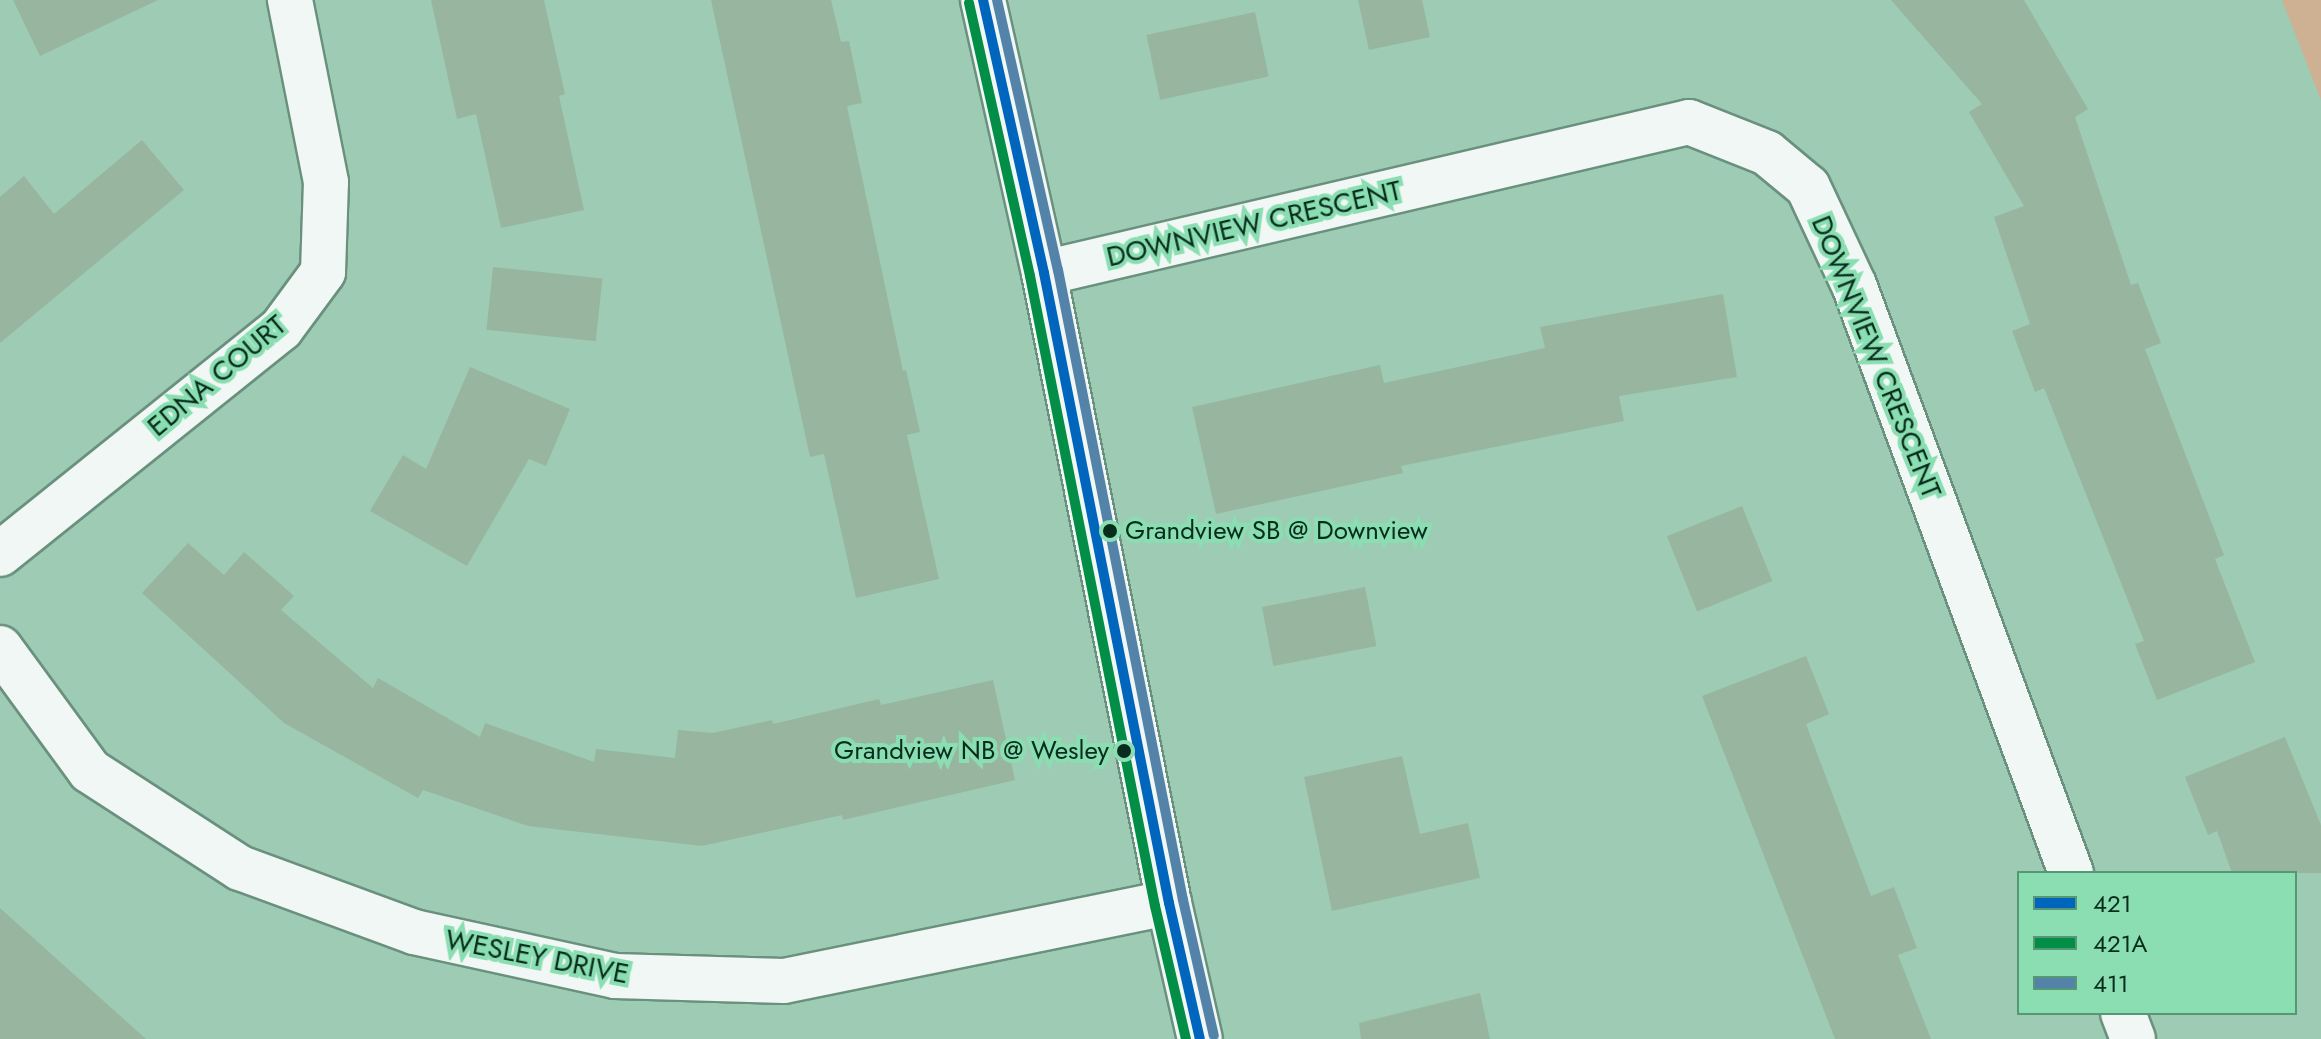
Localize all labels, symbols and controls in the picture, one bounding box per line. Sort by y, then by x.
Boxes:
street label: DOWNVIEW CRESCENT [1103,174,1405,274]
street label: DOWNVIEW CRESCENT [1804,211,1948,503]
street label: EDNA COURT [141,308,293,444]
place label: Grandview SB @ Downview [1125,515,1428,547]
marker: Grandview SB @ Downview [1102,523,1118,539]
place label: Grandview NB @ Wesley [834,735,1109,767]
marker: Grandview NB @ Wesley [1116,743,1132,759]
legend [2017,871,2297,1015]
text: 421 [2093,886,2131,921]
street label: WESLEY DRIVE [442,923,632,991]
text: 421A [2093,926,2147,961]
text: 411 [2093,966,2129,1001]

